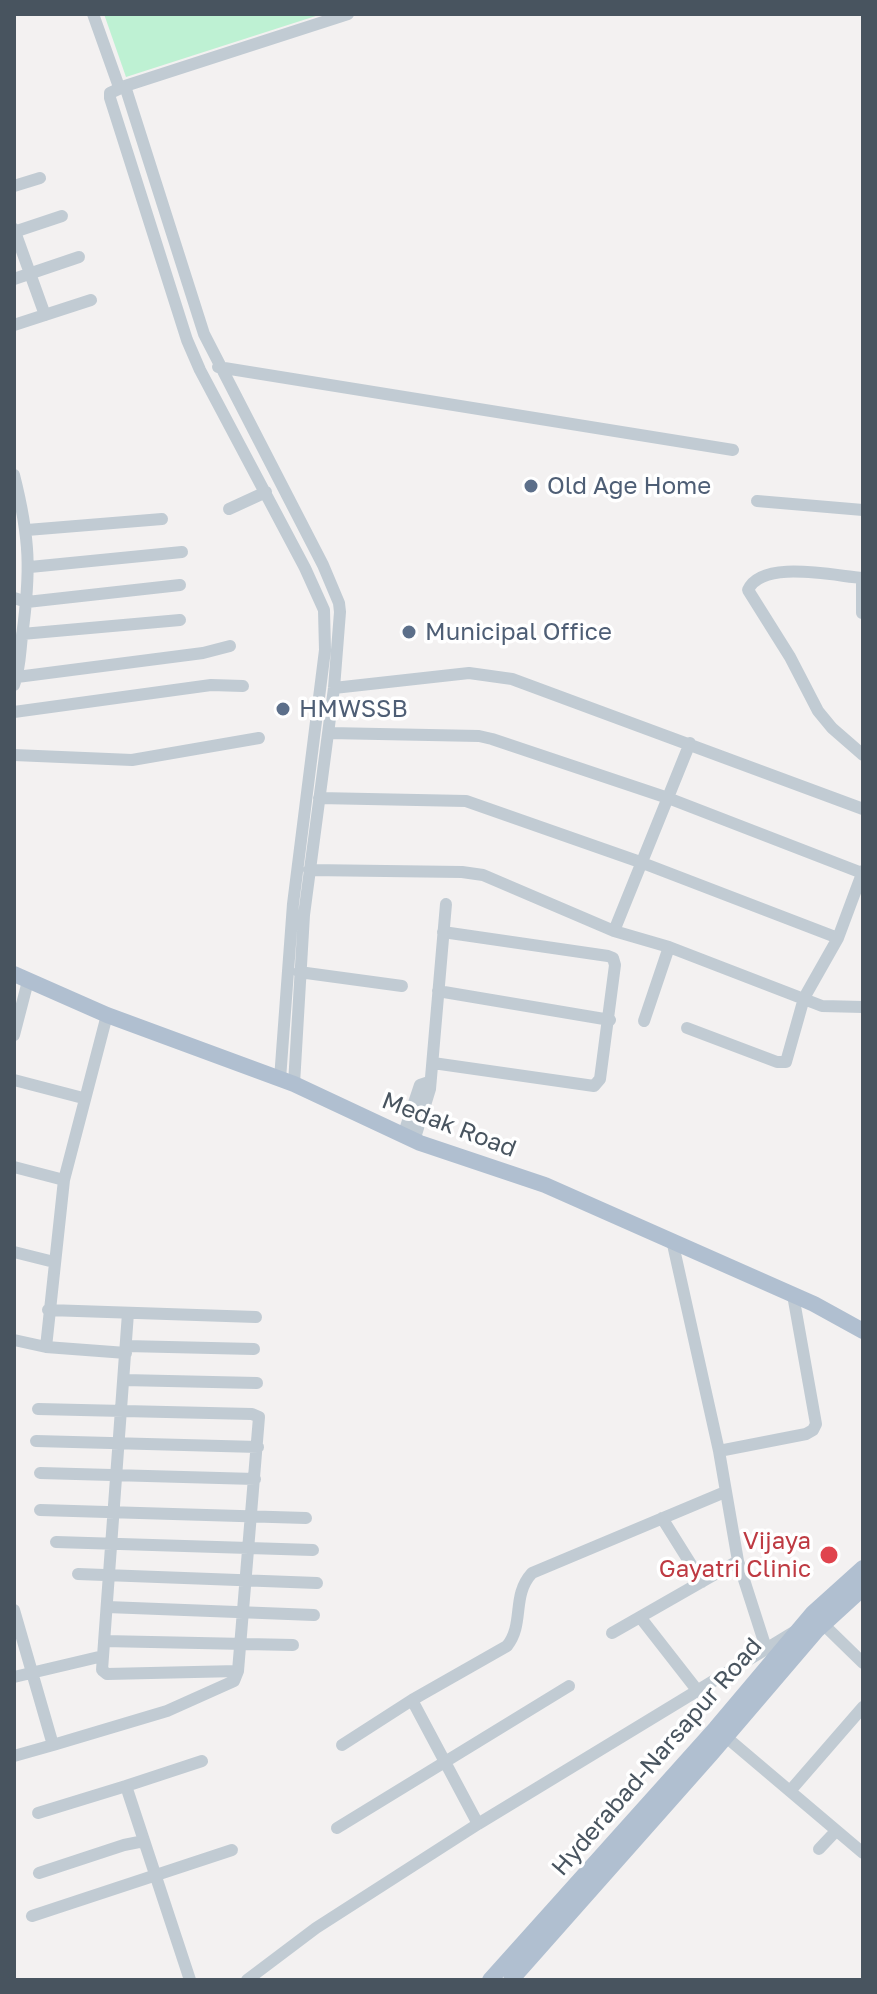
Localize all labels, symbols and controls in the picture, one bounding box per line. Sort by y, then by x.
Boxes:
place label: Old Age Home [547,472,711,500]
marker: Old Age Home [522,477,540,495]
place label: Municipal Office [425,618,612,646]
marker: Municipal Office [400,623,418,641]
place label: HMWSSB [299,695,407,723]
marker: HMWSSB [274,700,292,718]
street label: Medak Road [378,1086,520,1164]
place label: Vijaya Gayatri Clinic [659,1527,811,1583]
marker: Vijaya Gayatri Clinic [818,1544,840,1566]
street label: Hyderabad-Narsapur Road [546,1632,768,1882]

